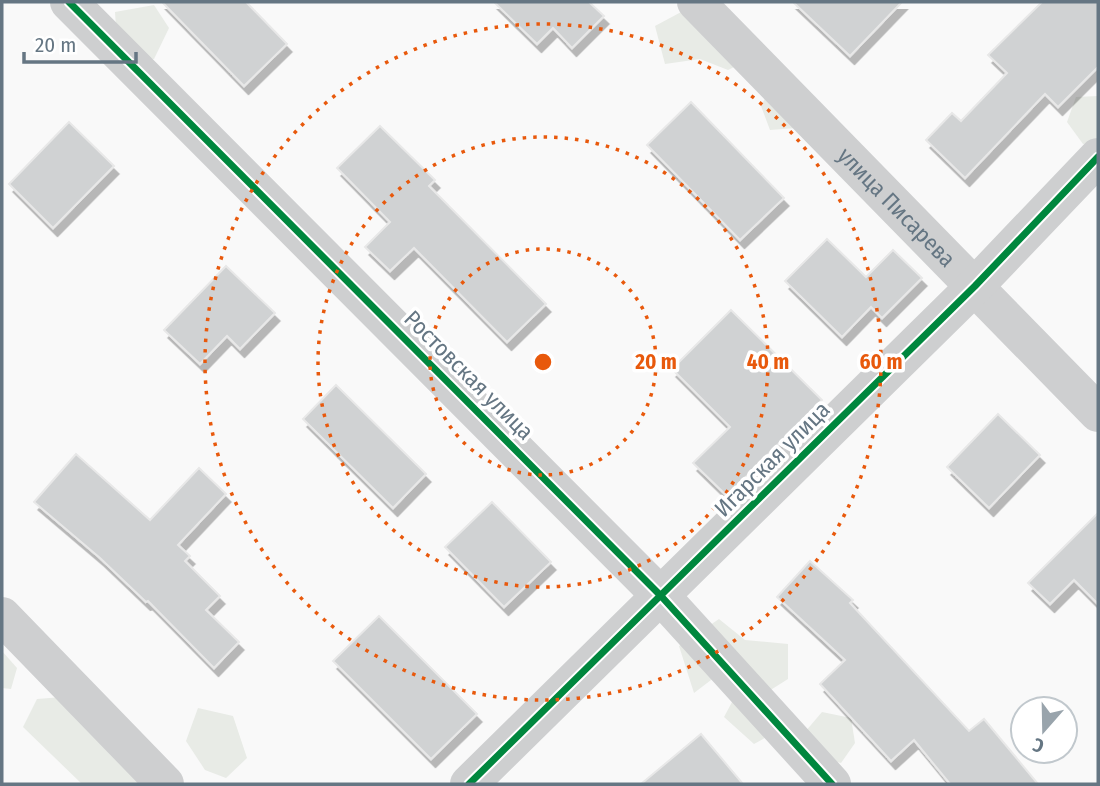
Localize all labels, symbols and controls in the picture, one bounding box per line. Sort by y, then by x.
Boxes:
scale bar [24,21,136,65]
text: 20 m [35,32,76,58]
street label: улица Писарева [832,141,961,273]
street label: Ростовская улица [398,304,540,446]
text: 20 m [634,349,677,375]
text: 40 m [747,349,789,375]
text: 60 m [860,349,902,375]
centre of rings [531,350,555,374]
street label: Игарская улица [709,396,835,522]
north arrow [1009,695,1079,765]
text: С [1030,733,1047,758]

